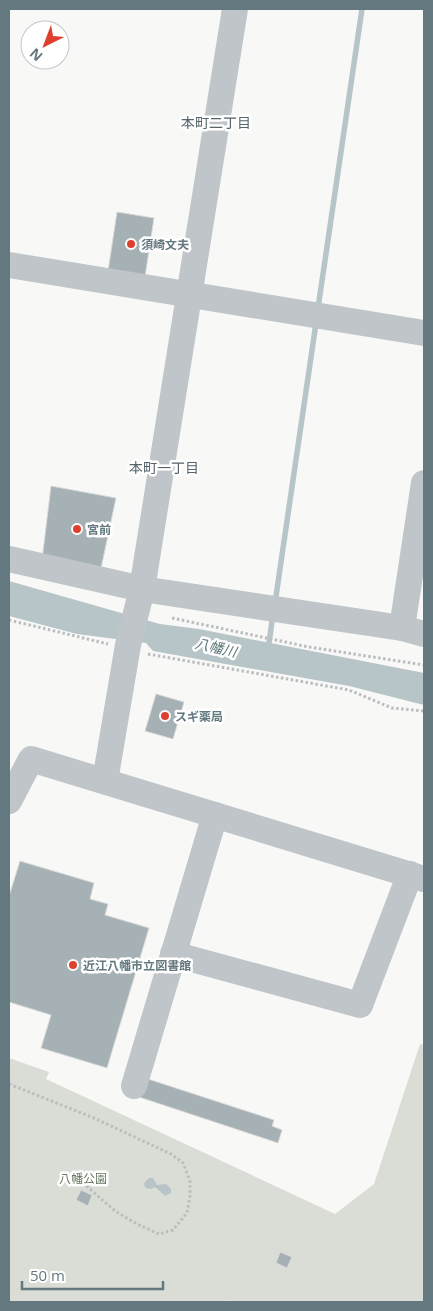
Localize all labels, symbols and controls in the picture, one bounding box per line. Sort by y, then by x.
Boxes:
north arrow [20,20,70,70]
text: N [25,44,47,66]
district label: 本町二丁目 [181,113,251,132]
place label: 須崎文夫 [141,236,189,253]
marker: 須崎文夫 [125,238,137,250]
district label: 本町一丁目 [129,458,199,477]
place label: 宮前 [87,521,111,538]
marker: 宮前 [71,523,83,535]
water label: 八幡川 [193,633,241,661]
place label: スギ薬局 [175,708,223,725]
marker: スギ薬局 [159,710,171,722]
place label: 近江八幡市立図書館 [83,957,191,974]
marker: 近江八幡市立図書館 [67,959,79,971]
park label: 八幡公園 [59,1170,107,1187]
scale bar [22,1258,164,1290]
text: 50 m [30,1265,65,1285]

